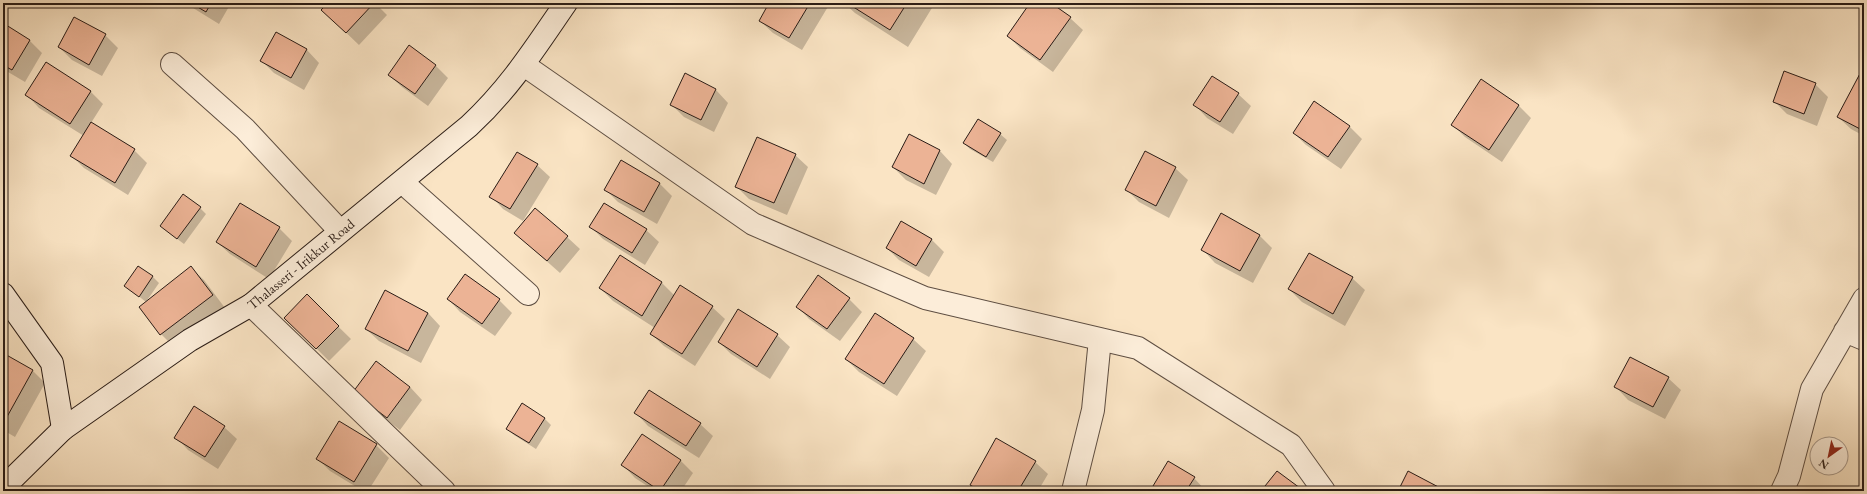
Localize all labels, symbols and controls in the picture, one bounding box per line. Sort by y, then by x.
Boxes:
street label: Thalasseri - Irikkur Road [243,214,359,313]
north arrow [1809,436,1849,476]
text: N [1816,456,1831,473]

